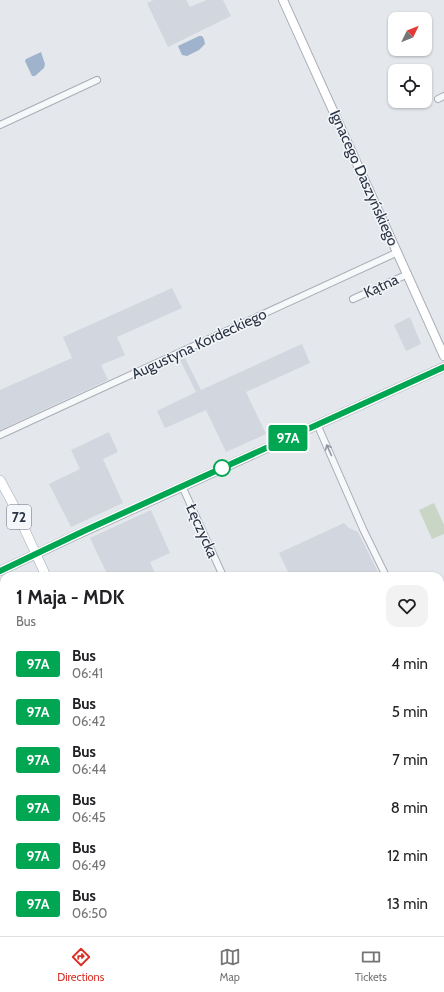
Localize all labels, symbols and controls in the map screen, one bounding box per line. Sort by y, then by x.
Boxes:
north arrow [388,12,432,56]
map controls [388,12,432,108]
button: locate [388,64,432,108]
street label: Ignacego Daszyńskiego [326,107,402,249]
street label: Kątna [361,270,402,302]
street label: Augustyna Kordeckiego [129,305,269,383]
line badge: 97A [265,425,311,451]
text: 97A [276,429,300,447]
one-way arrow [325,444,332,456]
unlabelled marker [213,459,231,477]
street label: Łęczycka [182,501,222,561]
road number: 72 [7,505,31,529]
button: heart [386,585,428,627]
text: 1 Maja - MDK [16,586,124,609]
text: Bus [16,613,36,629]
text: Bus [72,647,96,665]
text: 97A [26,655,50,673]
text: 4 min [391,655,428,673]
text: 06:41 [72,665,103,681]
text: Bus [72,695,96,713]
text: 97A [26,703,50,721]
text: 5 min [392,703,428,721]
text: 06:42 [72,713,106,729]
text: Bus [72,743,96,761]
text: 97A [26,751,50,769]
text: 7 min [392,751,428,769]
text: 06:44 [72,761,106,777]
text: Bus [72,791,96,809]
text: 97A [26,799,50,817]
text: 8 min [391,799,428,817]
text: 06:45 [72,809,106,825]
text: Bus [72,839,96,857]
text: 97A [26,847,50,865]
text: 12 min [387,847,428,865]
text: 06:49 [72,857,106,873]
text: Bus [72,887,96,905]
text: 97A [26,895,50,913]
text: 13 min [387,895,428,913]
text: 06:50 [72,905,107,921]
tab: Directions [57,946,104,984]
tab: Map [219,946,241,984]
tab: Tickets [355,946,387,984]

